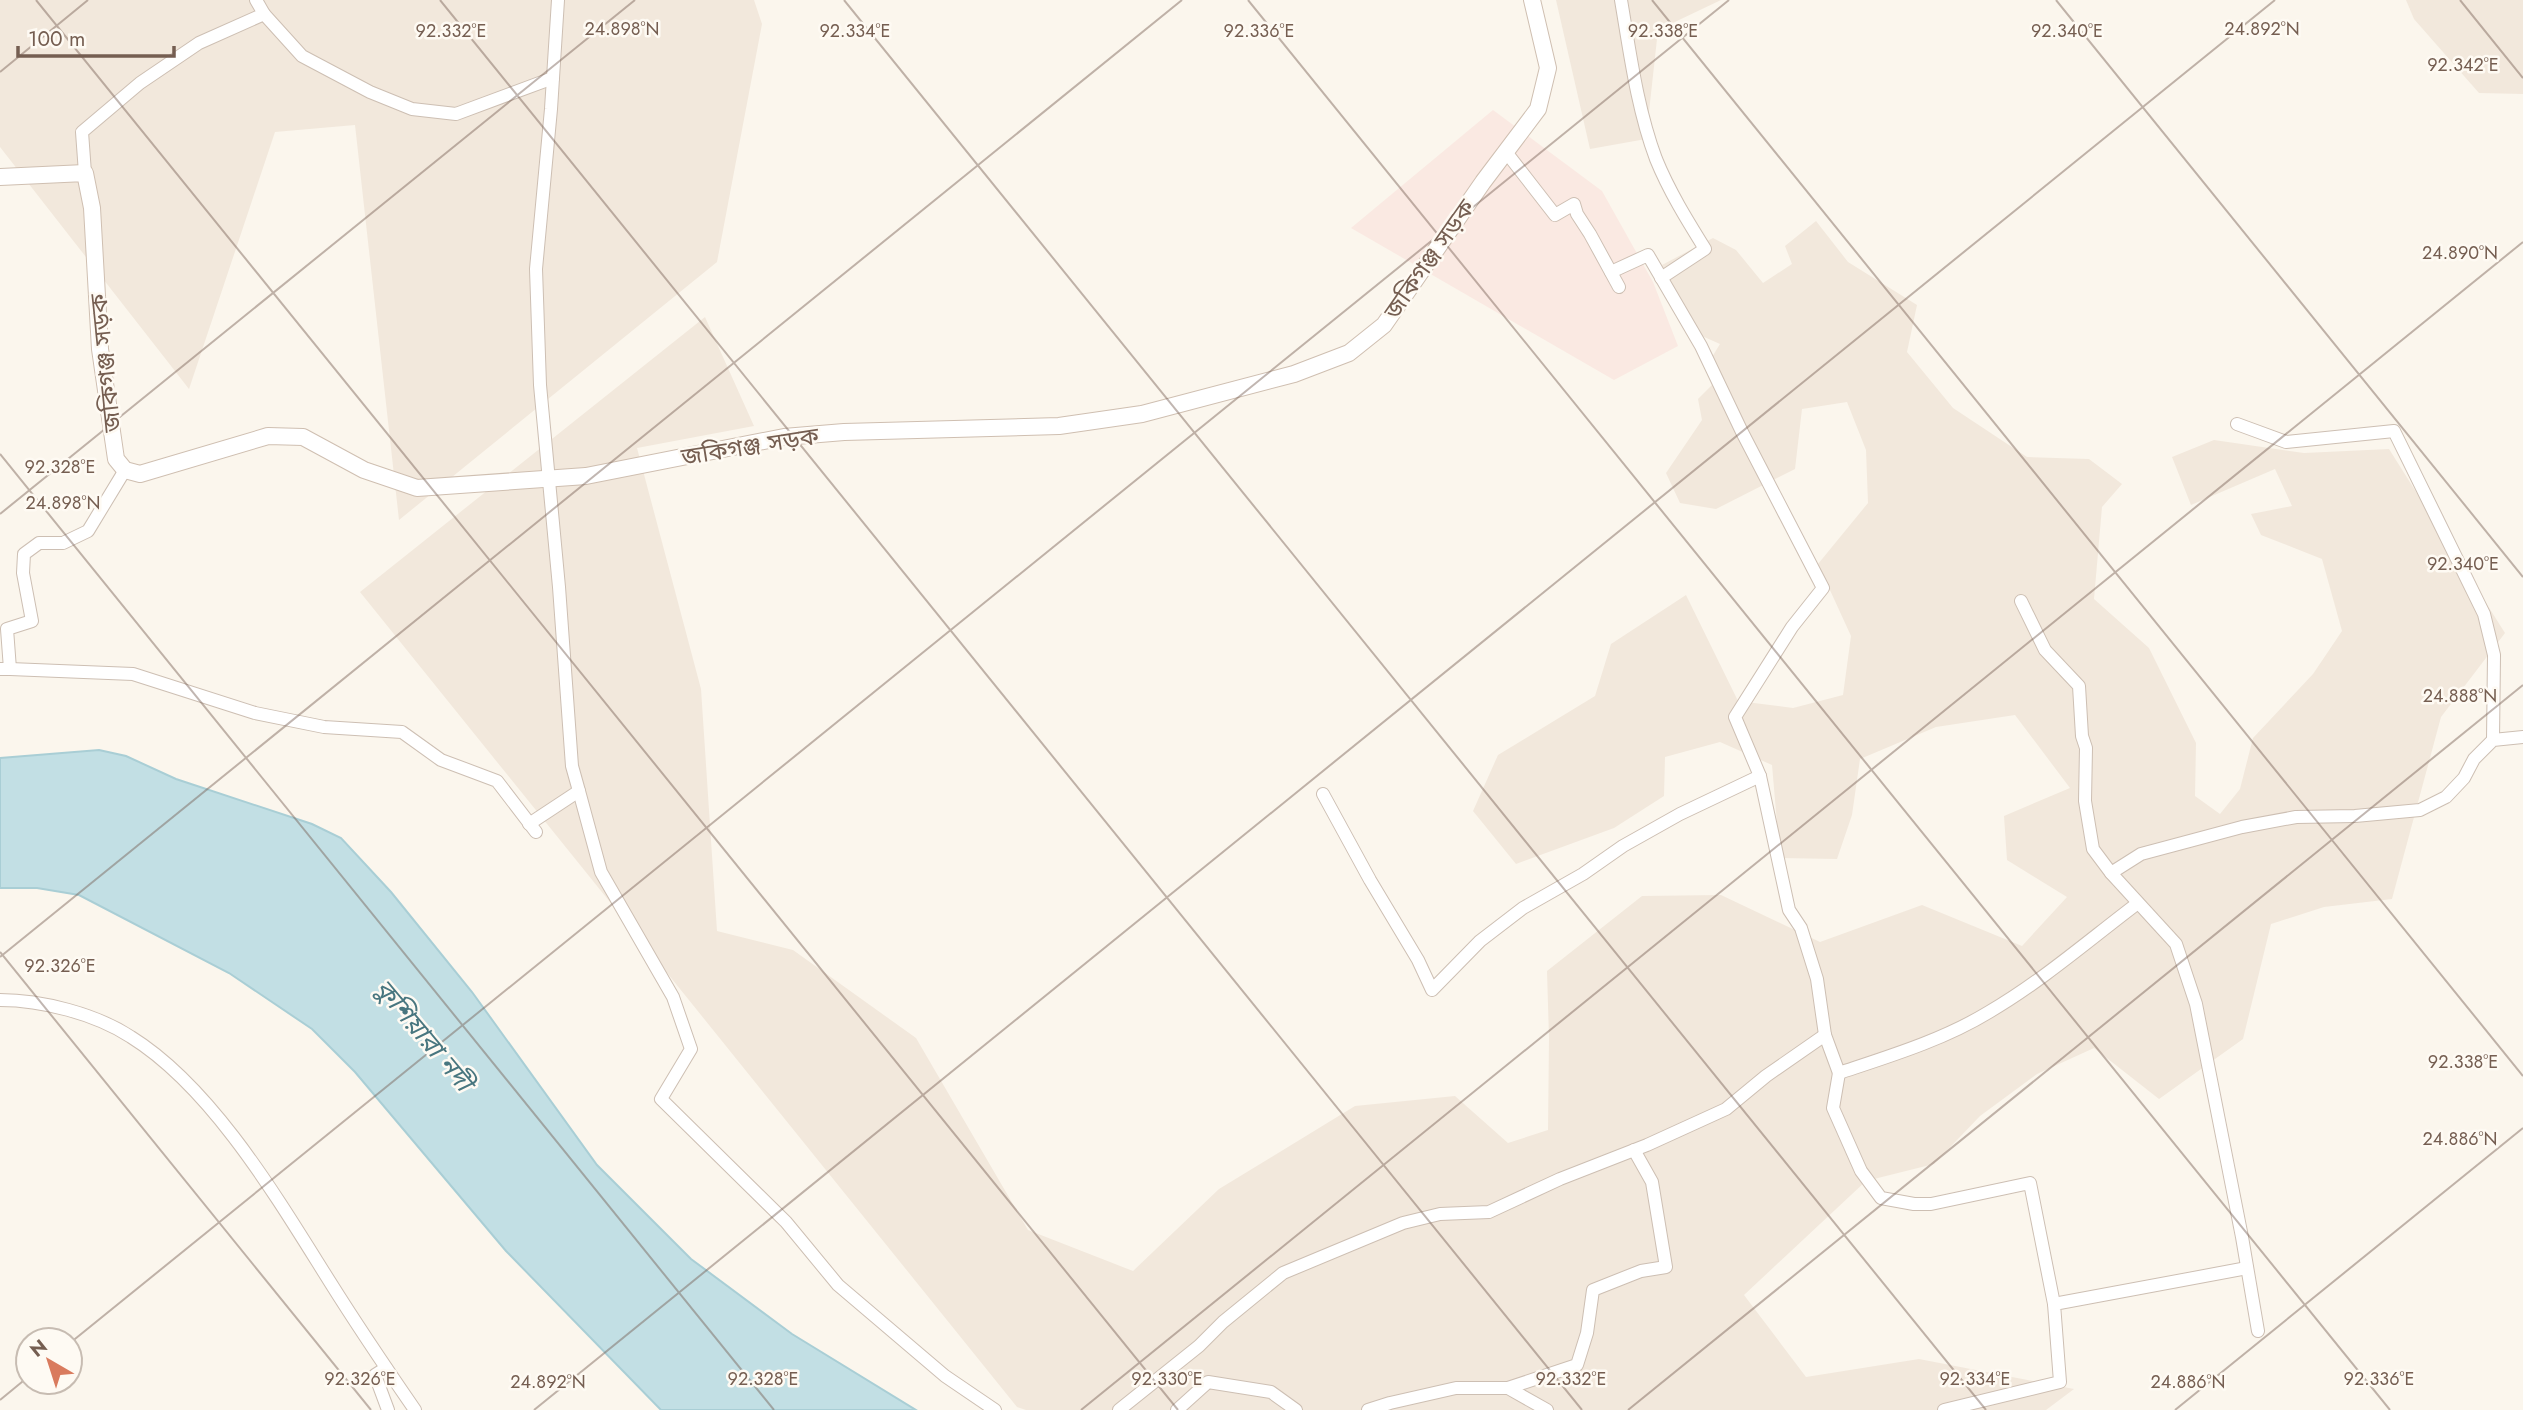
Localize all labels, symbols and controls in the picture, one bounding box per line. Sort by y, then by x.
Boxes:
scale bar [18,14,173,58]
text: 24.898°N [584,16,660,42]
text: 24.892°N [2224,16,2300,42]
text: 92.332°E [416,18,486,44]
text: 92.334°E [819,18,891,44]
text: 92.336°E [1224,18,1294,44]
text: 92.338°E [1628,18,1698,44]
text: 92.340°E [2031,18,2103,44]
text: 100 m [28,24,85,54]
text: 92.342°E [2427,52,2499,78]
street label: জকিগঞ্জ সড়ক [1374,192,1484,327]
text: 24.890°N [2422,240,2498,266]
street label: জকিগঞ্জ সড়ক [80,291,130,435]
street label: জকিগঞ্জ সড়ক [678,418,822,474]
text: 92.328°E [25,454,95,480]
text: 24.898°N [25,490,101,516]
text: 92.340°E [2427,551,2499,577]
text: 24.888°N [2423,683,2497,709]
text: 92.326°E [24,953,96,979]
water label: কুশিয়ারা নদী [366,971,486,1103]
text: 92.338°E [2428,1049,2498,1075]
text: 24.886°N [2422,1126,2498,1152]
north arrow [14,1326,84,1396]
text: N [24,1333,53,1363]
text: 92.326°E [324,1366,396,1392]
text: 92.328°E [728,1366,798,1392]
text: 92.330°E [1131,1366,1203,1392]
text: 92.332°E [1536,1366,1606,1392]
text: 92.334°E [1939,1366,2011,1392]
text: 92.336°E [2344,1366,2414,1392]
text: 24.892°N [510,1369,586,1395]
text: 24.886°N [2150,1369,2226,1395]

